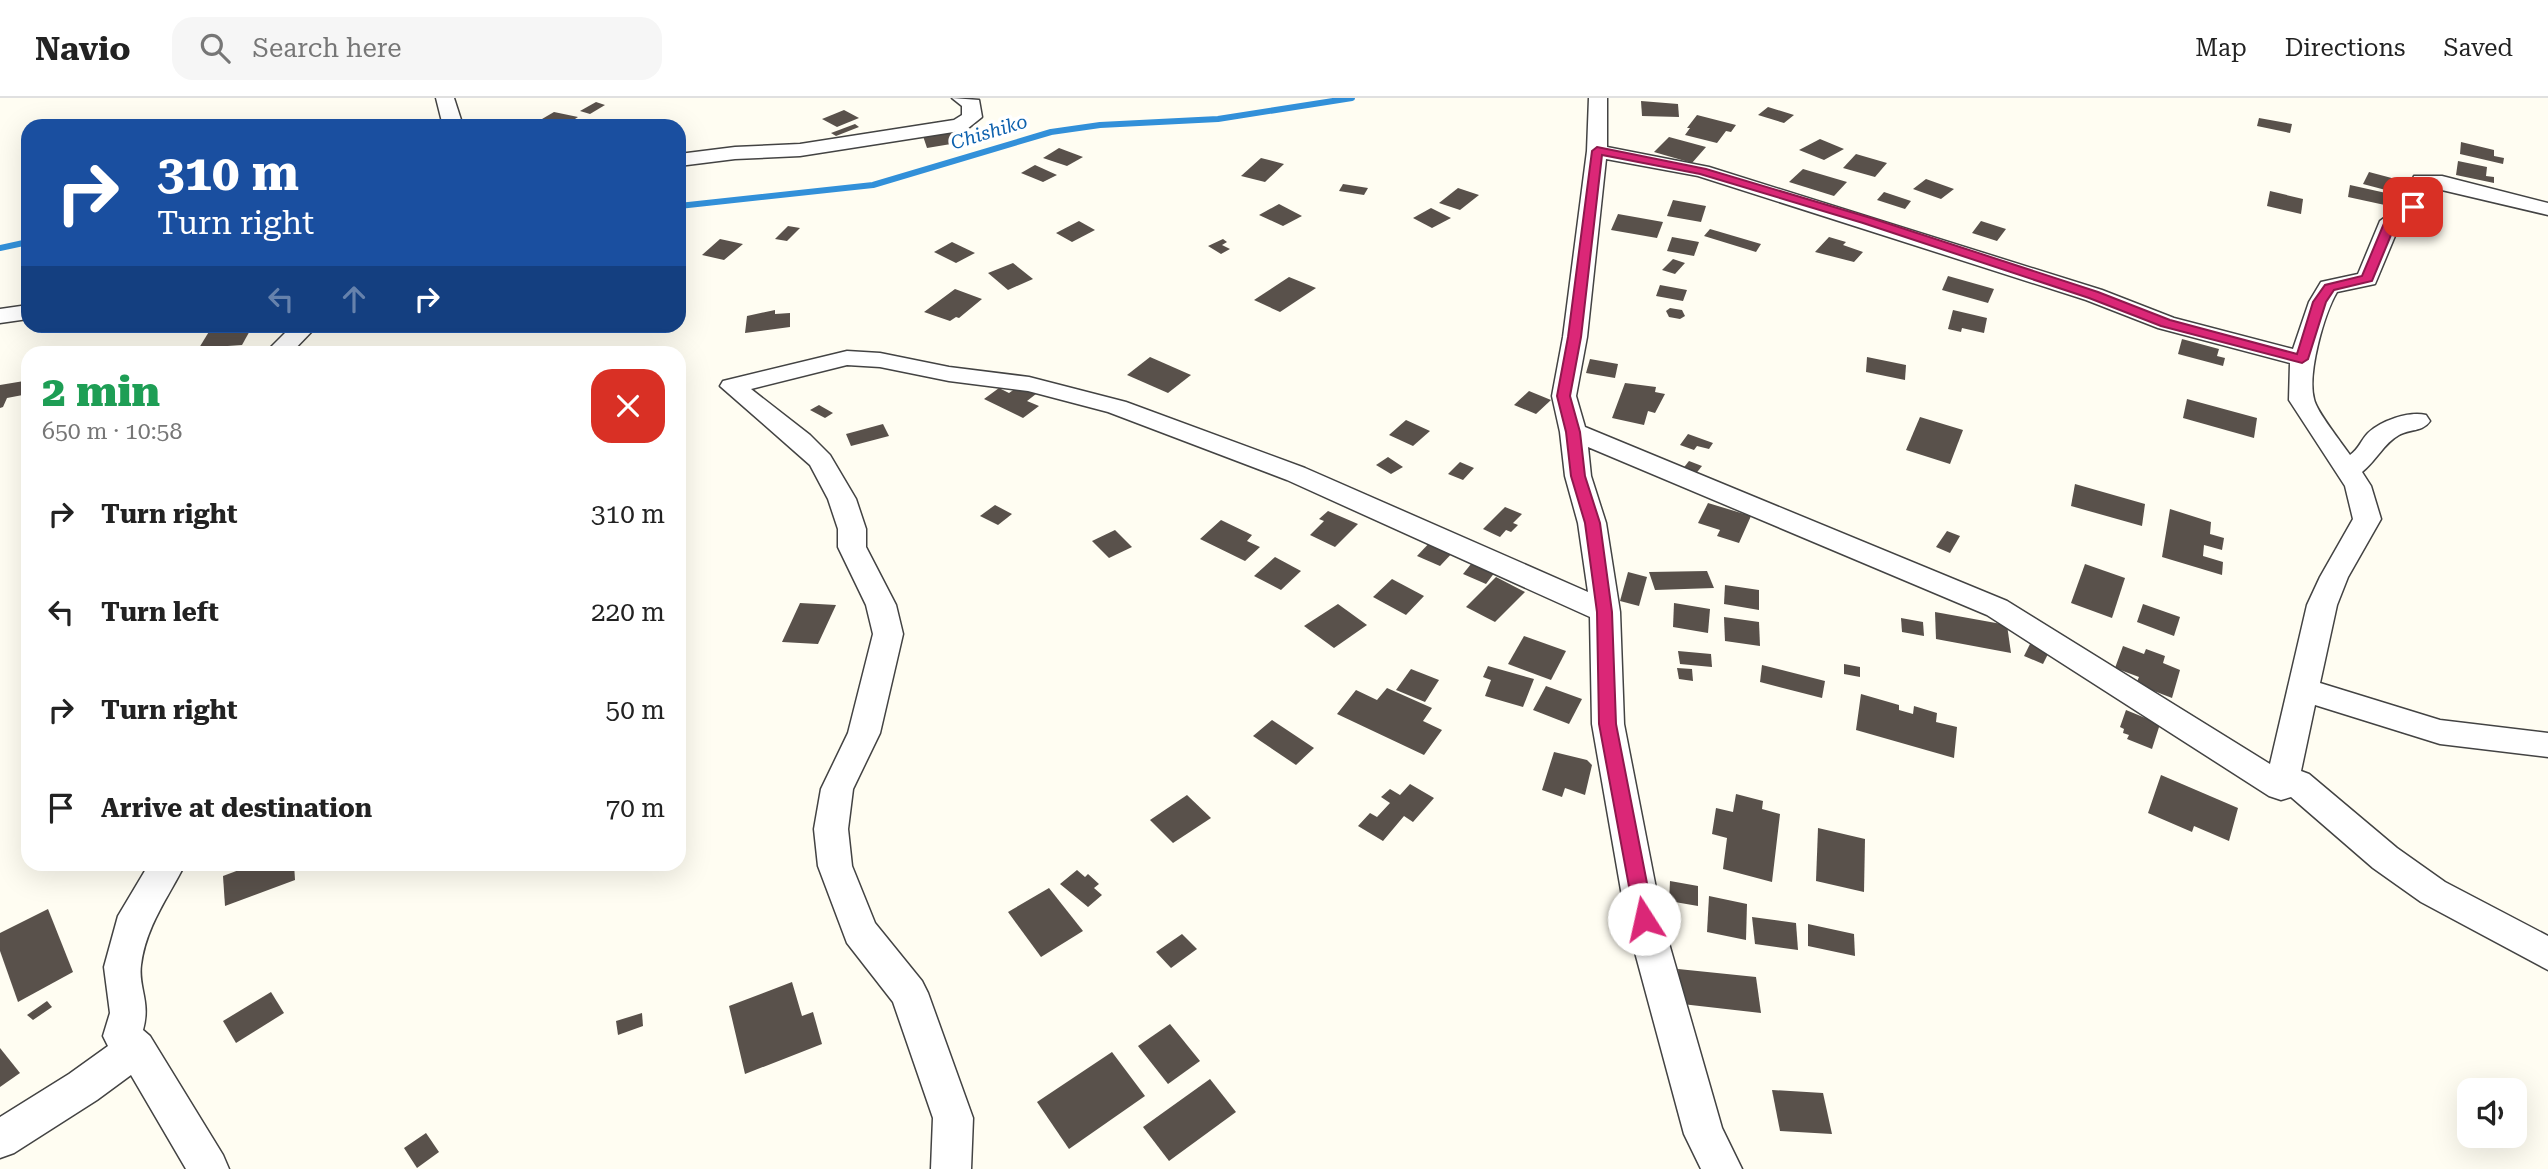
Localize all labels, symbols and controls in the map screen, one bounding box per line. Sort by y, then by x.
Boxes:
search box [172,17,662,80]
text: Navio [35,29,130,68]
icon: search [196,29,234,67]
text: Search here [252,33,401,63]
text: Map [2195,34,2247,62]
text: Directions [2285,34,2405,62]
text: Saved [2443,34,2513,62]
water label: Chishiko [948,110,1030,154]
text: 310 m [157,145,299,202]
icon: right [42,147,133,238]
pin [2383,177,2443,237]
icon: arrive [2394,188,2432,226]
text: Turn right [157,204,314,242]
icon: left [262,280,300,318]
icon: ahead [335,280,373,318]
icon: right [408,280,446,318]
text: 2 min [42,367,160,416]
button: close [591,369,665,443]
text: 650 m · 10:58 [42,418,182,445]
icon: right [42,495,80,533]
text: Turn right [101,499,237,529]
text: 310 m [591,499,665,529]
icon: left [42,593,80,631]
text: Turn left [101,597,219,627]
text: 220 m [591,597,665,627]
icon: right [42,691,80,729]
text: Turn right [101,695,237,725]
text: 50 m [606,695,665,725]
icon: arrive [42,789,80,827]
text: Arrive at destination [101,793,372,823]
text: 70 m [606,793,665,823]
position arrow [1607,882,1681,956]
map controls [2457,1078,2527,1148]
button: sound [2457,1078,2527,1148]

